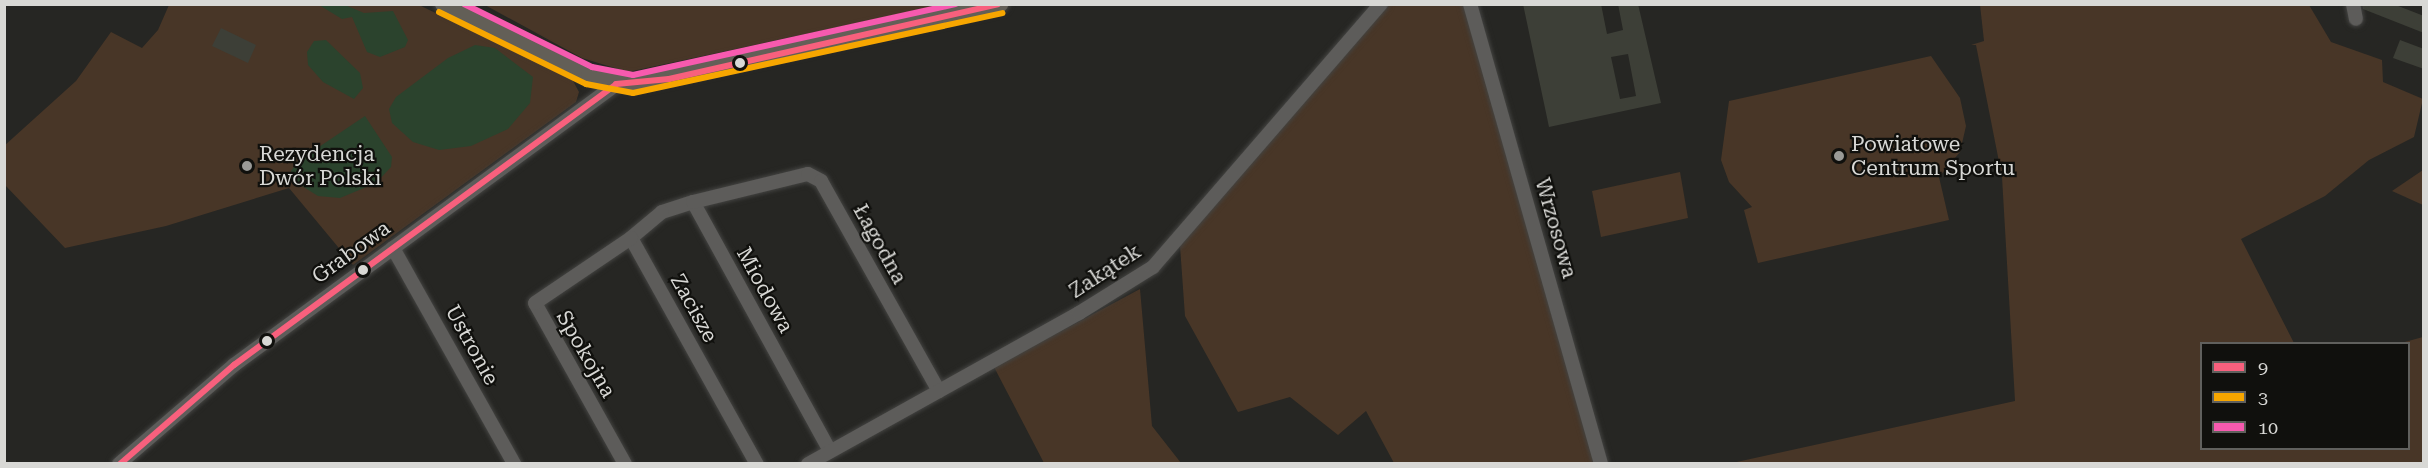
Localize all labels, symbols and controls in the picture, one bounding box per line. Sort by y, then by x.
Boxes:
unlabelled marker [734,57,746,69]
place label: Powiatowe Centrum Sportu [1851,131,2015,181]
place label: Rezydencja Dwór Polski [259,141,382,191]
marker: Powiatowe Centrum Sportu [1832,149,1846,163]
marker: Rezydencja Dwór Polski [240,159,254,173]
street label: Wrzosowa [1530,175,1582,281]
street label: Łagodna [848,200,912,288]
street label: Grabowa [307,215,395,289]
street label: Zakątek [1064,238,1146,304]
street label: Miodowa [731,243,799,337]
unlabelled marker [357,264,369,276]
street label: Zacisze [665,269,723,347]
street label: Ustronie [440,301,504,389]
street label: Spokojna [551,306,621,402]
unlabelled marker [261,335,273,347]
legend [2200,342,2410,450]
text: 9 [2258,357,2268,378]
text: 3 [2258,387,2268,408]
text: 10 [2258,417,2278,438]

